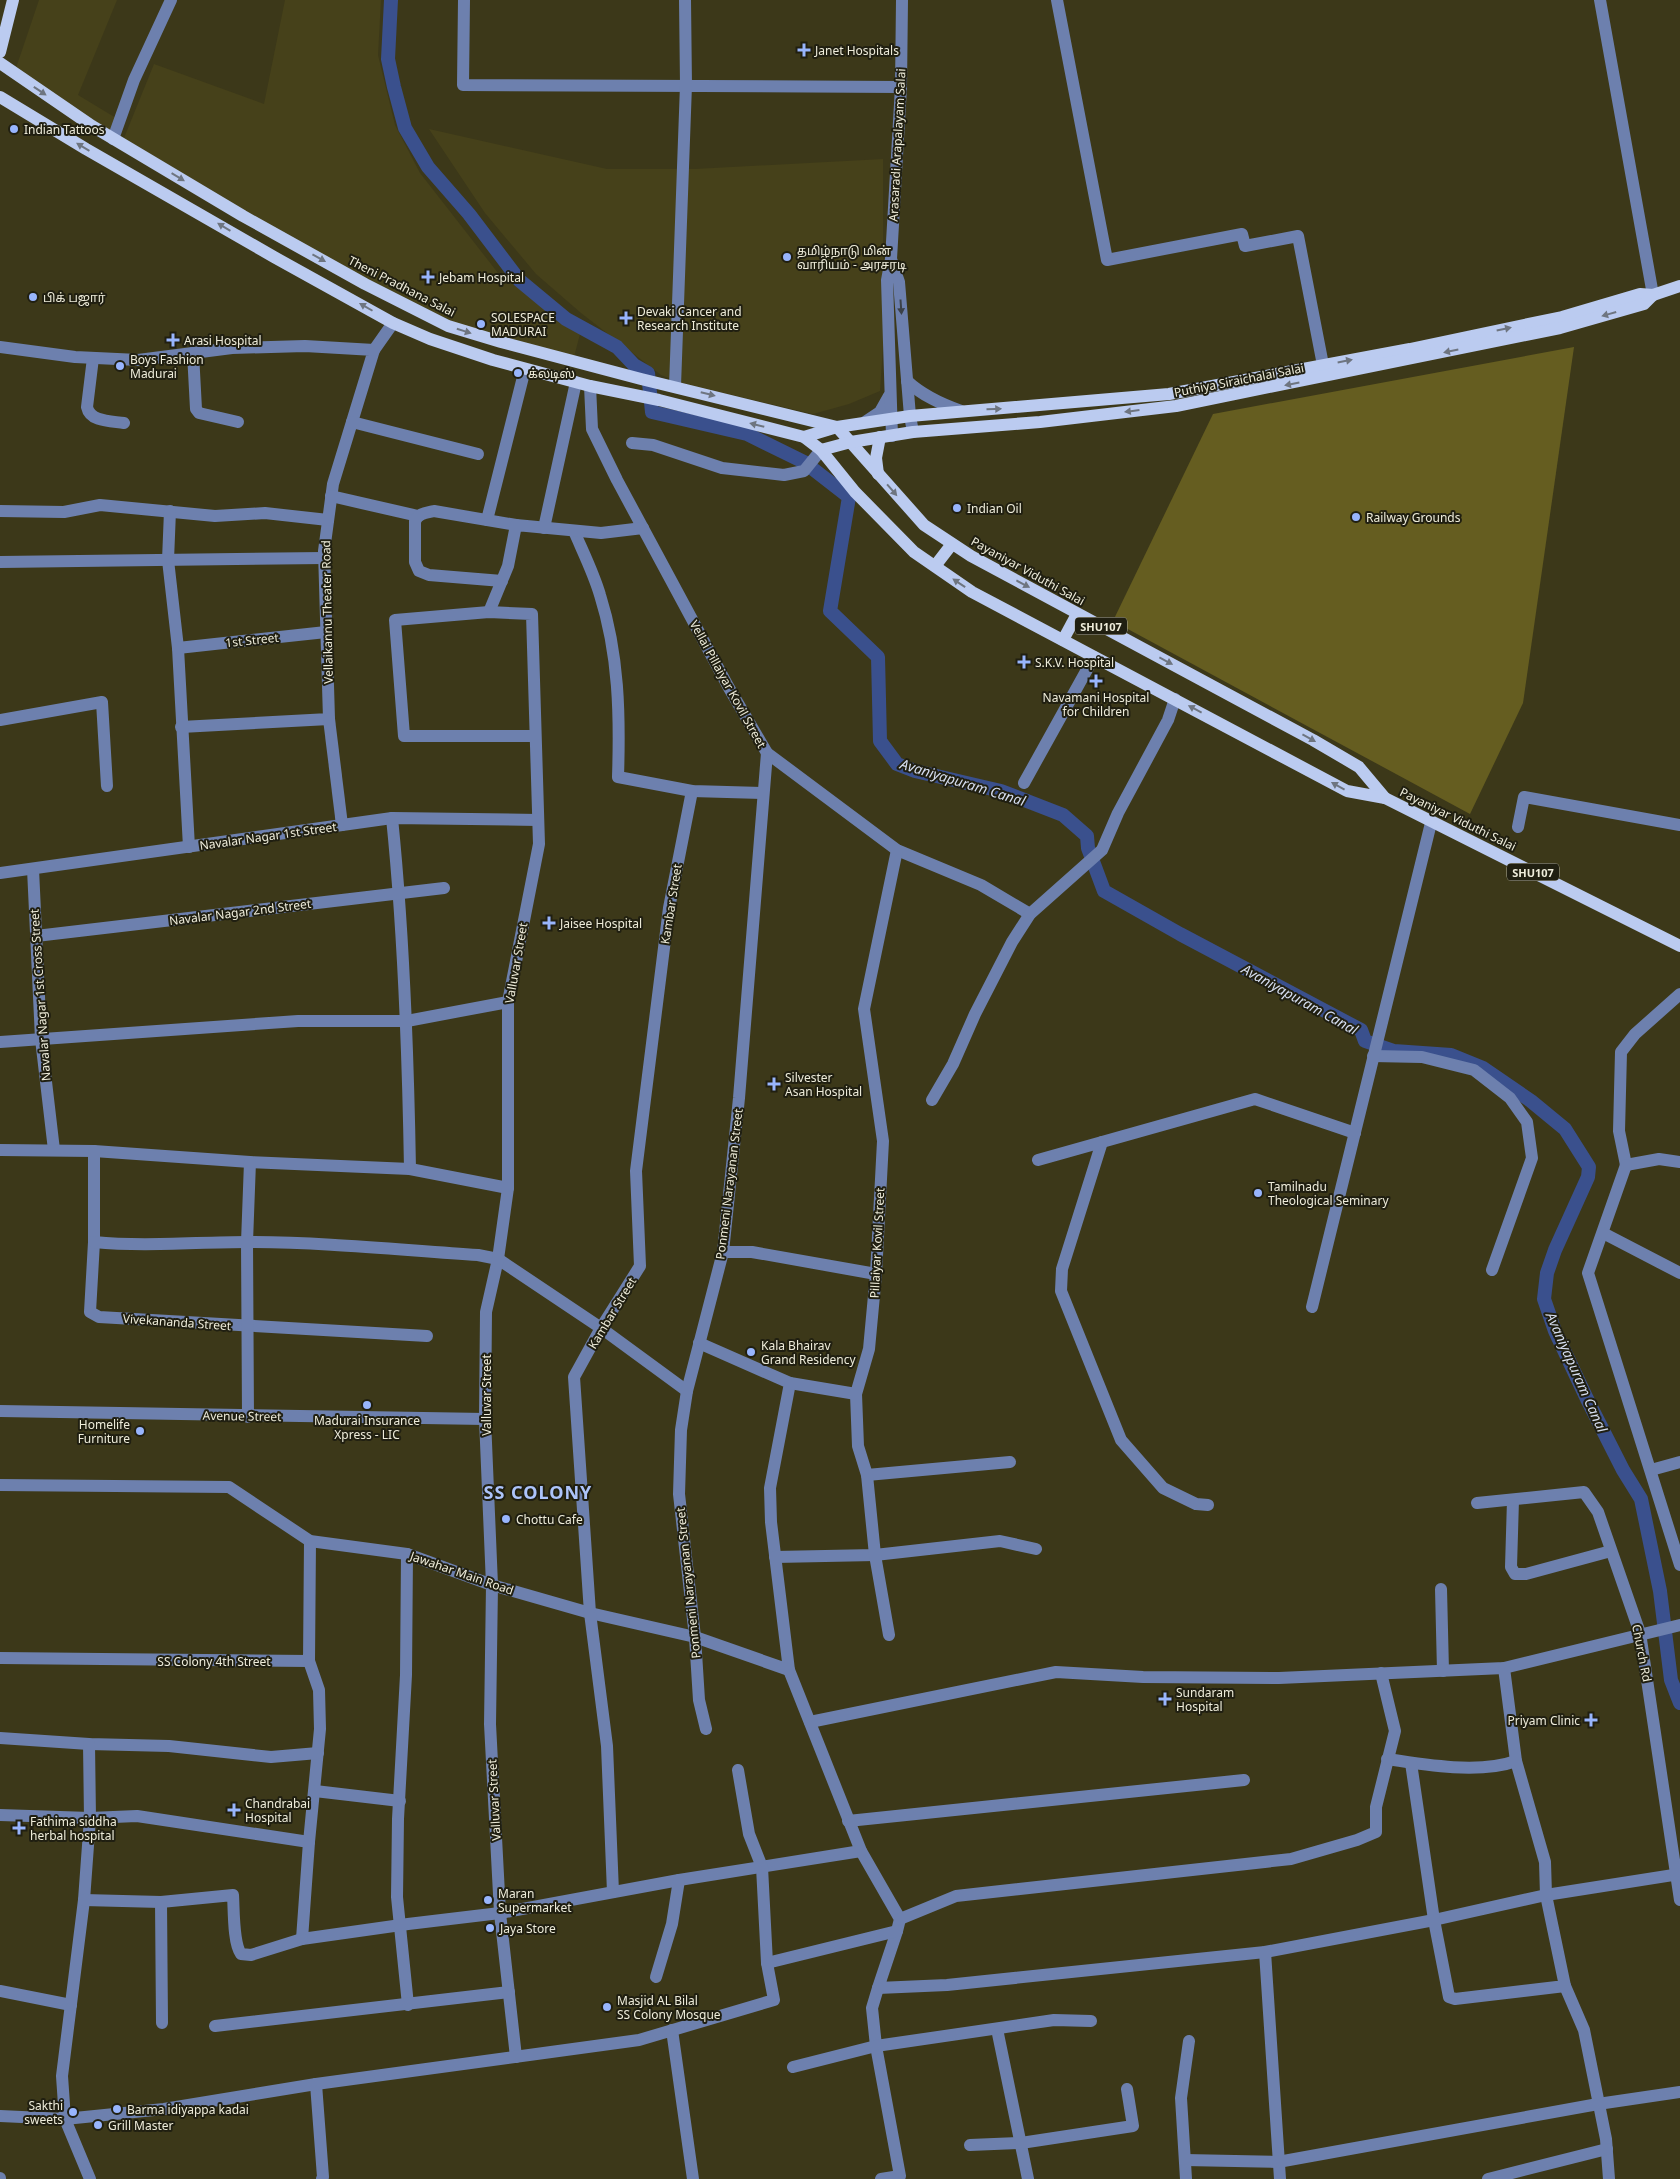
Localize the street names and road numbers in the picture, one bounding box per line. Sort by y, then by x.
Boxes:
street label: Arasaradi Arapalayam Salai [885,68,909,222]
street label: Theni Pradhana Salai [345,252,459,320]
street label: Puthiya Siraichalai Salai [1173,359,1305,401]
street label: Payaniyar Viduthi Salai [968,533,1088,609]
street label: Vellaikannu Theater Road [317,540,337,684]
street label: Vellai Pillaiyar Kovil Street [686,617,771,751]
road number: SHU107 [1075,618,1127,634]
street label: 1st Street [224,629,280,651]
street label: Payaniyar Viduthi Salai [1397,783,1519,855]
street label: Navalar Nagar 1st Street [198,818,338,854]
street label: Kambar Street [656,862,686,945]
road number: SHU107 [1507,864,1559,880]
street label: Navalar Nagar 2nd Street [168,895,313,929]
street label: Navalar Nagar 1st Cross Street [25,908,54,1082]
street label: Valluvar Street [501,921,532,1005]
street label: Ponmeni Narayanan Street [711,1107,747,1260]
street label: Pillaiyar Kovil Street [866,1187,888,1299]
street label: Kambar Street [584,1273,641,1352]
street label: Vivekananda Street [122,1310,232,1334]
street label: Valluvar Street [478,1353,495,1436]
street label: Avenue Street [202,1407,282,1425]
street label: Ponmeni Narayanan Street [672,1506,704,1659]
street label: Jawahar Main Road [407,1547,516,1599]
street label: Church Rd [1628,1623,1656,1683]
street label: SS Colony 4th Street [157,1653,271,1670]
street label: Valluvar Street [483,1758,505,1841]

